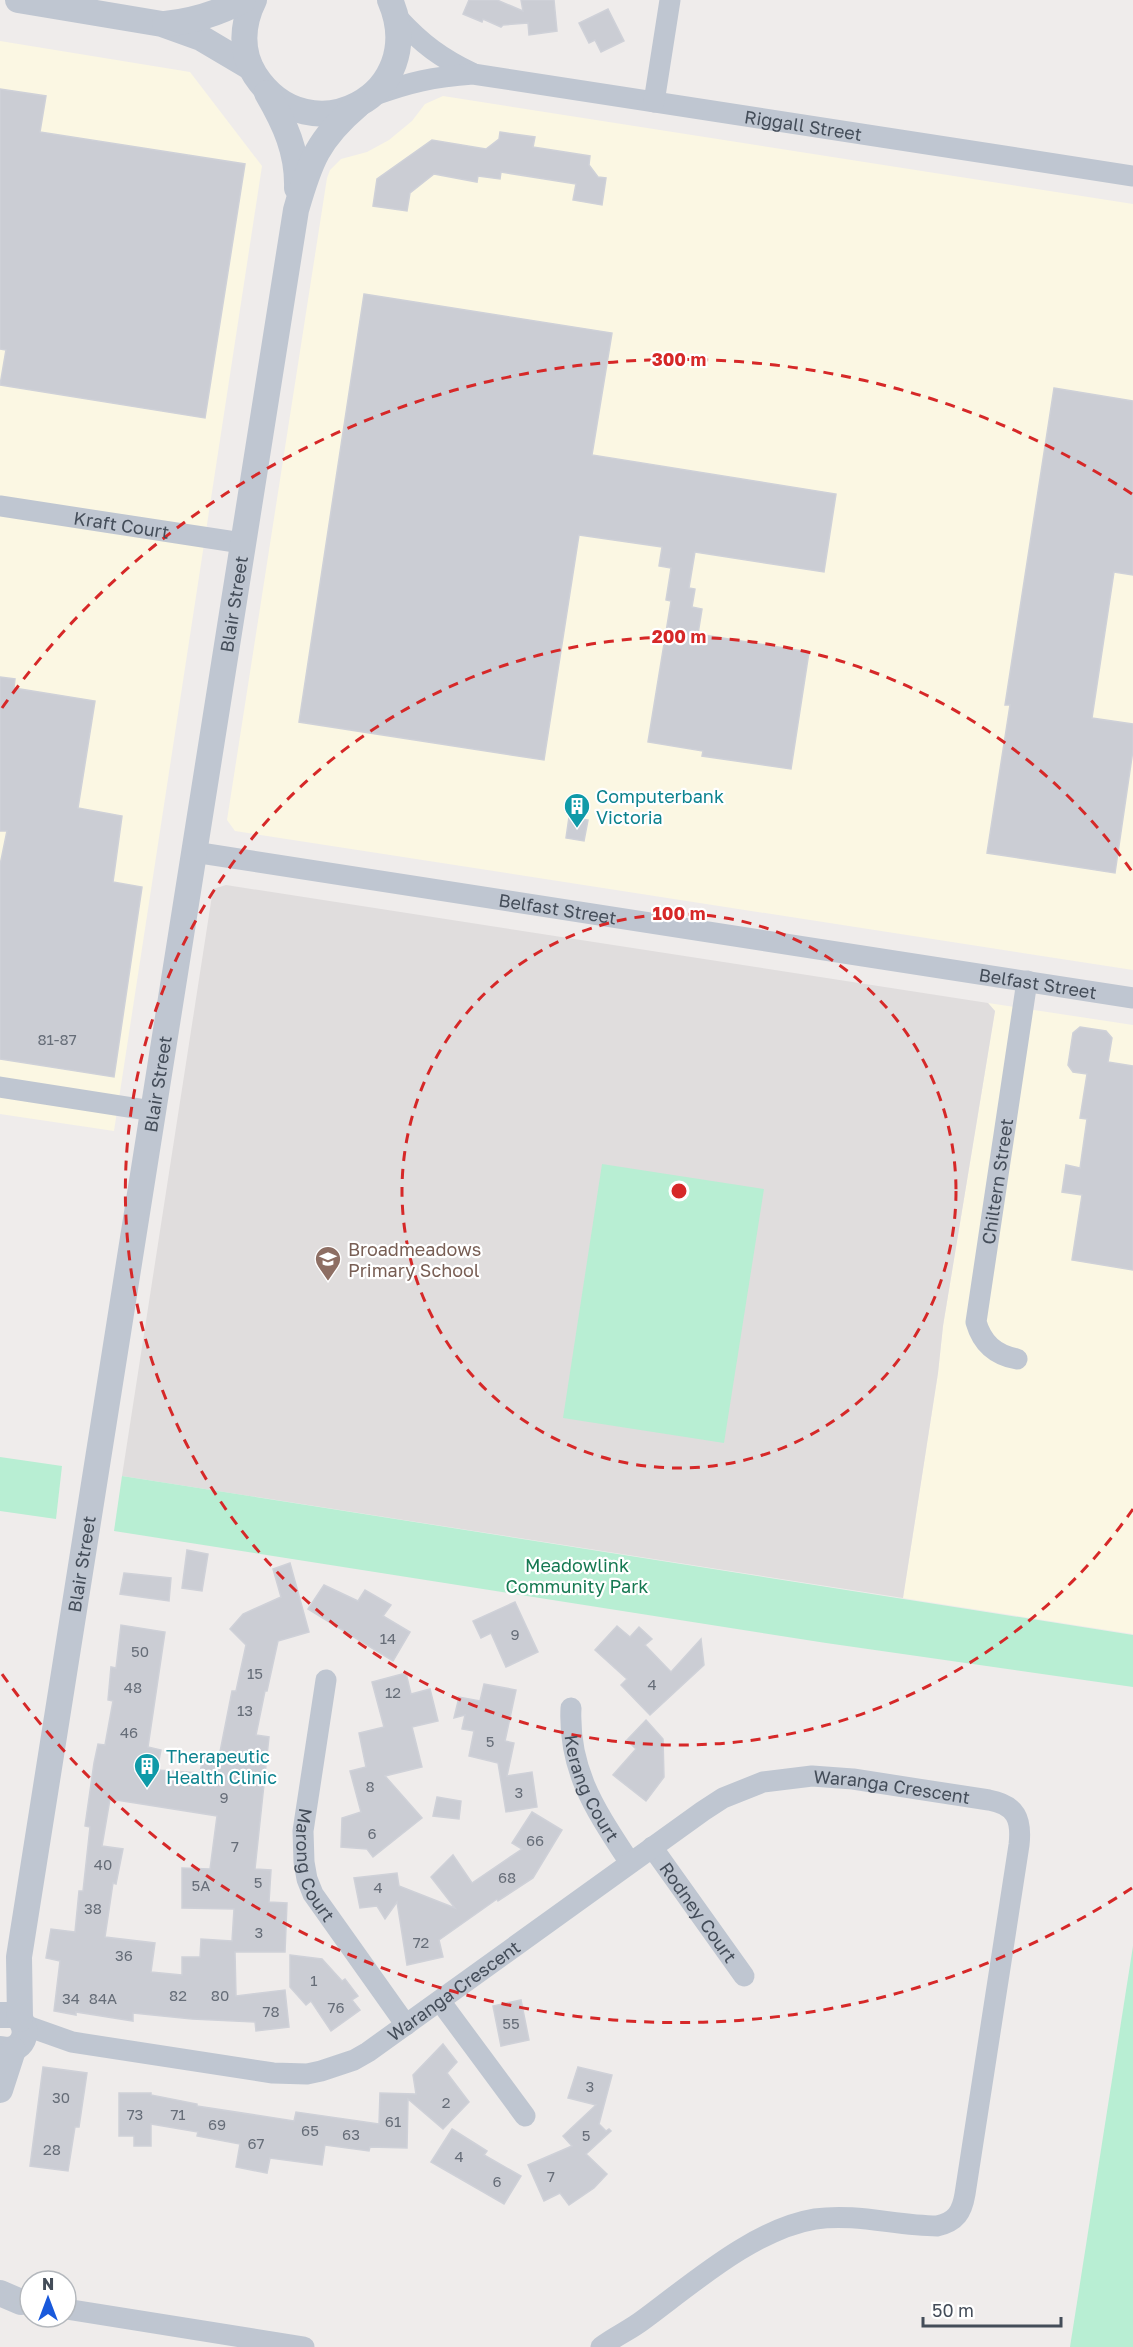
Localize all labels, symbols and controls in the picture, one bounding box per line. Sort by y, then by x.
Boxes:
street label: Riggall Street [743,105,864,145]
text: 300 m [652,348,706,370]
street label: Kraft Court [72,506,171,543]
street label: Blair Street [215,554,252,654]
text: 200 m [652,625,706,647]
place label: Computerbank Victoria [596,785,724,828]
building icon: Computerbank Victoria [562,791,592,829]
street label: Belfast Street [497,889,618,929]
text: 100 m [653,902,705,924]
street label: Belfast Street [977,963,1098,1003]
house number: 81-87 [37,1030,77,1048]
street label: Blair Street [139,1034,176,1134]
street label: Chiltern Street [977,1117,1017,1246]
centre of rings [669,1181,689,1201]
place label: Broadmeadows Primary School [348,1238,481,1281]
school or university icon: Broadmeadows Primary School [313,1244,343,1282]
street label: Blair Street [63,1514,100,1614]
park label: Meadowlink Community Park [506,1554,648,1597]
house number: 9 [510,1625,520,1643]
house number: 14 [380,1629,396,1647]
house number: 50 [131,1642,149,1660]
house number: 15 [247,1664,263,1682]
house number: 4 [647,1675,657,1693]
house number: 48 [124,1678,142,1696]
house number: 12 [385,1683,401,1701]
house number: 13 [237,1701,253,1719]
house number: 46 [120,1723,138,1741]
house number: 5 [486,1732,494,1750]
street label: Kerang Court [561,1733,624,1845]
place label: Therapeutic Health Clinic [166,1745,277,1788]
building icon: Therapeutic Health Clinic [132,1751,162,1789]
street label: Waranga Crescent [813,1765,972,1808]
house number: 8 [365,1777,375,1795]
house number: 3 [515,1783,523,1801]
house number: 9 [219,1788,229,1806]
street label: Marong Court [292,1807,340,1926]
house number: 6 [367,1824,377,1842]
house number: 66 [526,1831,544,1849]
house number: 7 [231,1837,239,1855]
house number: 40 [94,1855,112,1873]
street label: Rodney Court [655,1858,742,1967]
house number: 68 [498,1868,516,1886]
house number: 5 [254,1873,262,1891]
house number: 5A [192,1876,210,1894]
house number: 4 [373,1878,383,1896]
house number: 38 [84,1899,102,1917]
house number: 3 [255,1923,263,1941]
house number: 72 [413,1933,429,1951]
street label: Waranga Crescent [383,1935,524,2045]
house number: 36 [115,1946,133,1964]
house number: 1 [310,1971,318,1989]
house number: 82 [169,1986,187,2004]
house number: 80 [211,1986,229,2004]
house number: 34 [62,1989,80,2007]
house number: 84A [89,1989,117,2007]
house number: 76 [327,1998,345,2016]
house number: 78 [262,2002,280,2020]
house number: 55 [502,2014,520,2032]
house number: 3 [586,2077,594,2095]
house number: 30 [52,2088,70,2106]
house number: 2 [442,2093,450,2111]
house number: 73 [127,2105,143,2123]
house number: 71 [170,2105,186,2123]
house number: 61 [385,2112,401,2130]
house number: 69 [208,2115,226,2133]
house number: 65 [301,2121,319,2139]
house number: 63 [342,2125,360,2143]
house number: 5 [582,2126,590,2144]
house number: 67 [247,2134,265,2152]
house number: 28 [43,2140,61,2158]
house number: 4 [454,2147,464,2165]
house number: 7 [547,2167,555,2185]
house number: 6 [492,2172,502,2190]
north arrow [18,2269,78,2329]
text: N [42,2274,54,2294]
scale bar [923,2290,1061,2328]
text: 50 m [932,2299,974,2321]

